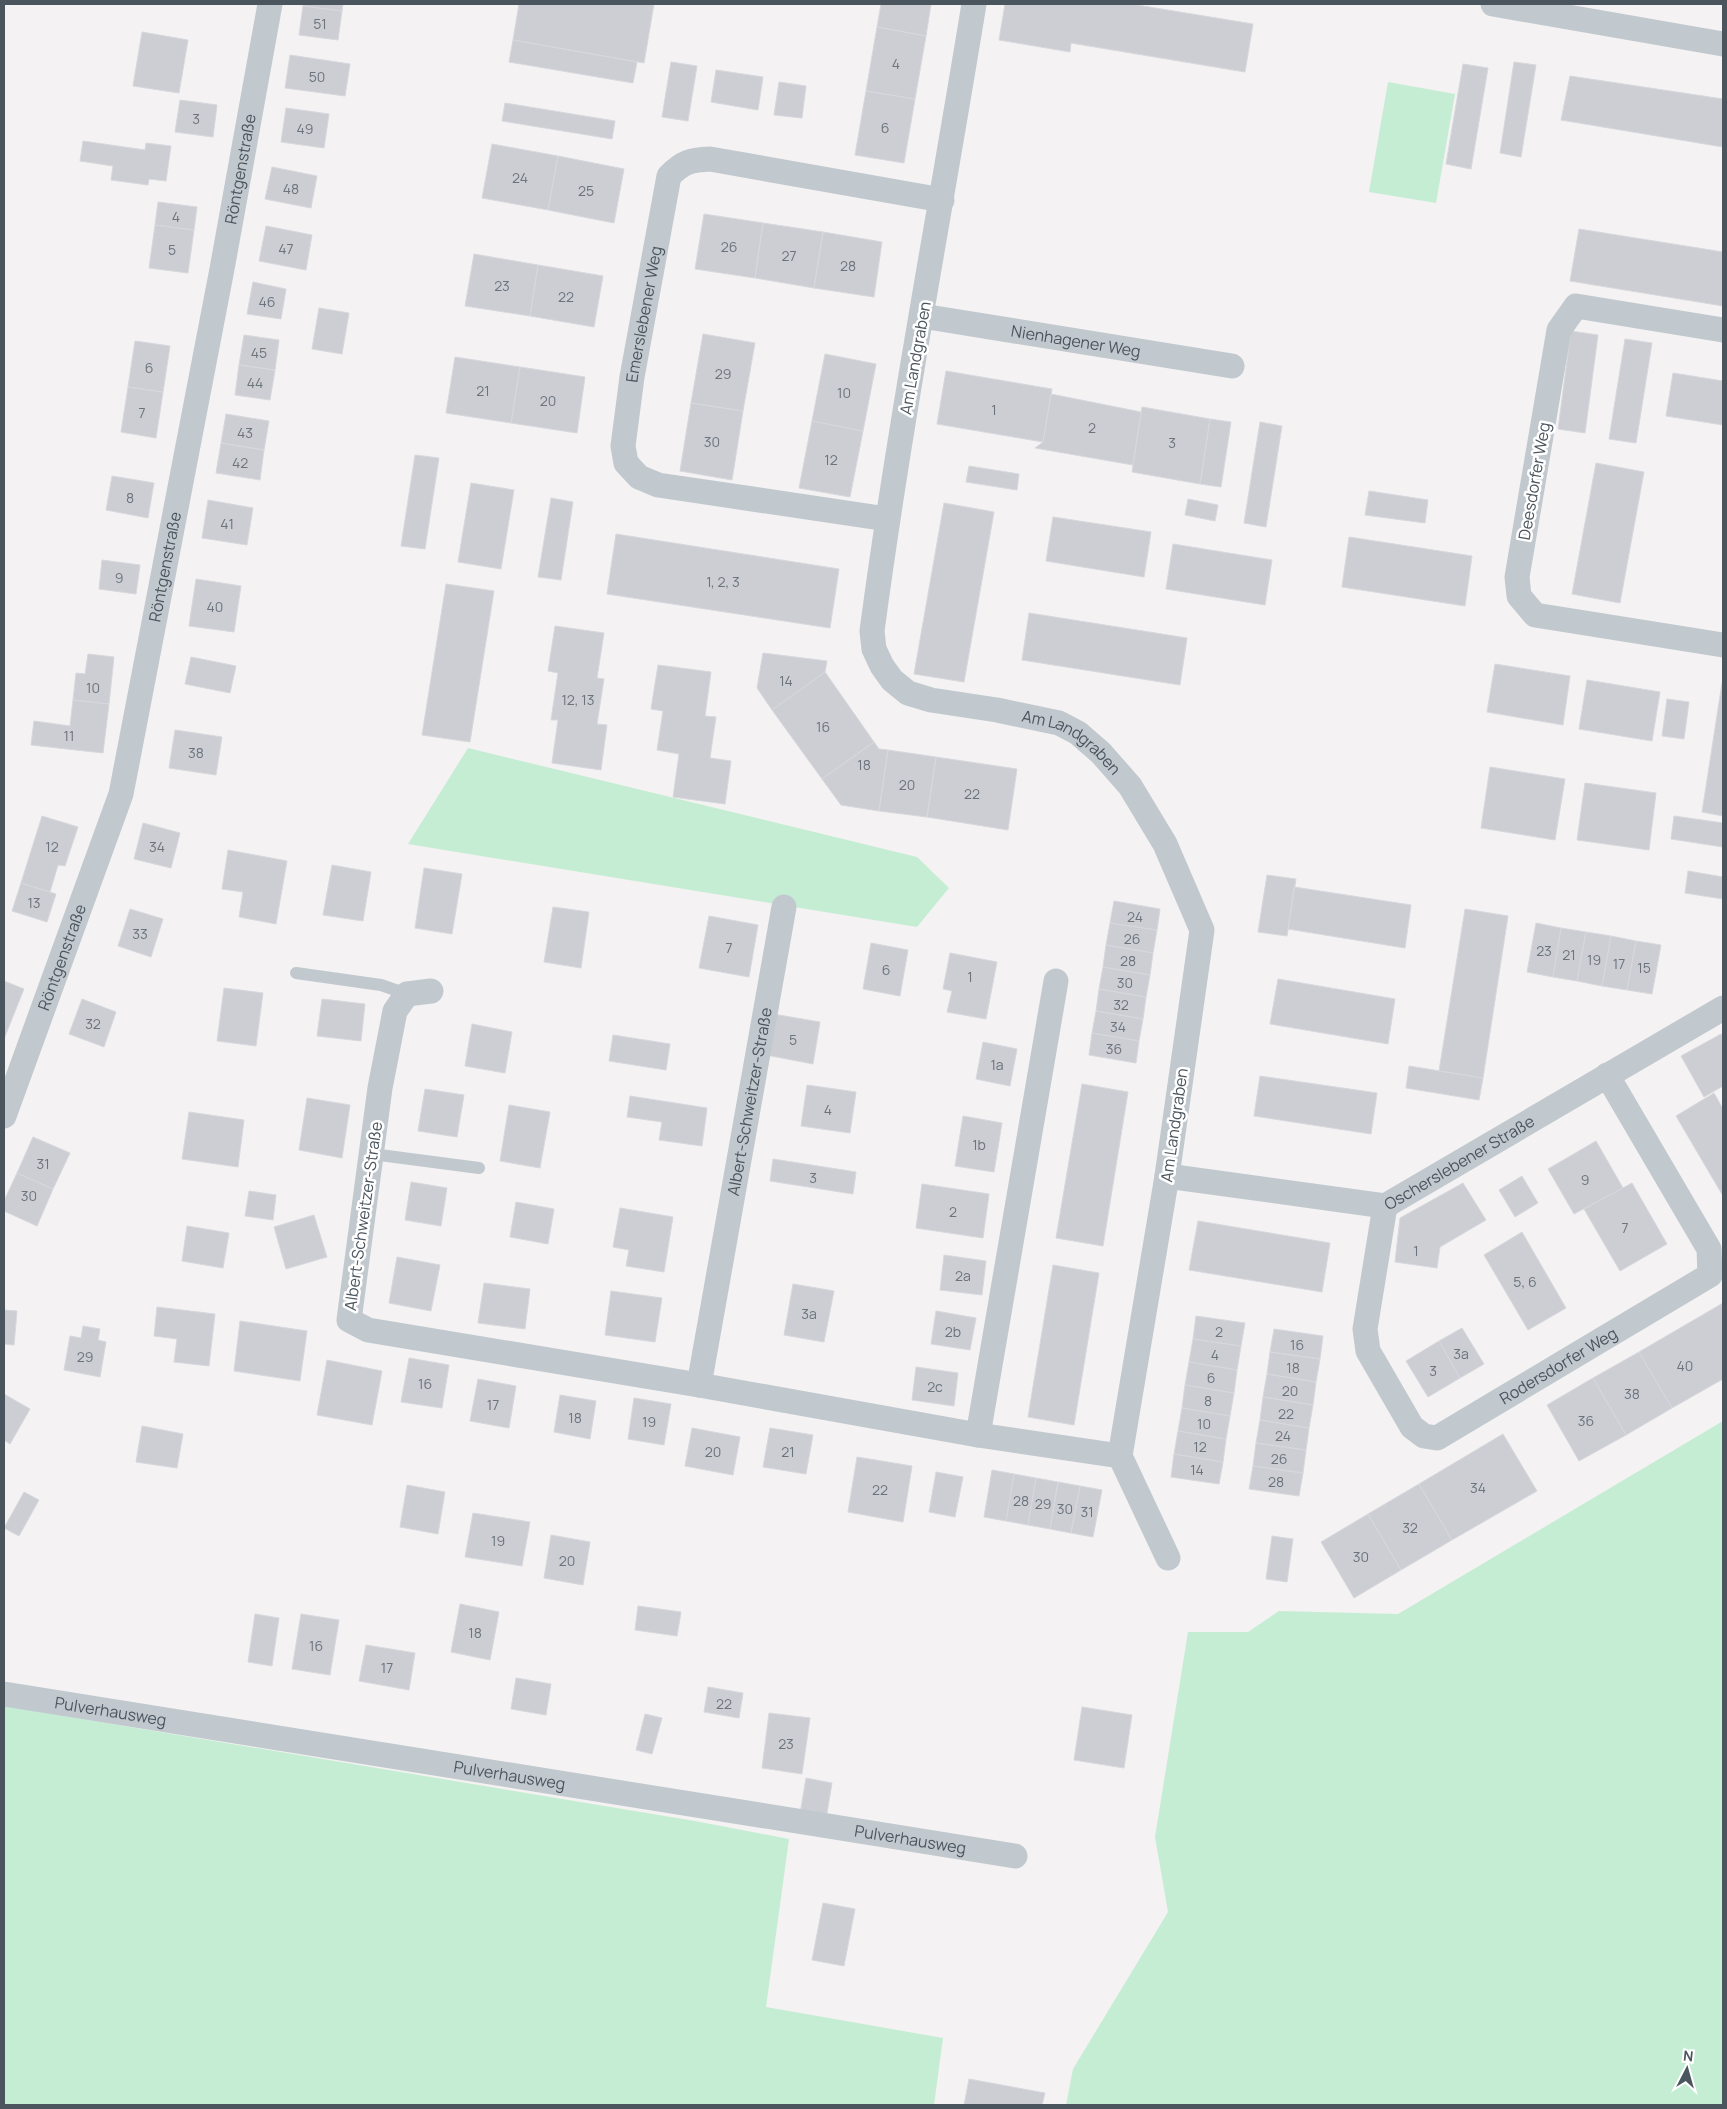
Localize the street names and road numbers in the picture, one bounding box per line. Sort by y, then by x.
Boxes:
street label: Röntgenstraße [219,112,261,226]
street label: Emerslebener Weg [620,244,667,384]
street label: Am Landgraben [894,300,936,416]
street label: Nienhagener Weg [1010,320,1142,362]
street label: Deesdorfer Weg [1513,420,1555,542]
street label: Röntgenstraße [143,510,186,624]
street label: Am Landgraben [1020,705,1126,779]
street label: Röntgenstraße [32,901,91,1013]
street label: Albert-Schweitzer-Straße [722,1006,777,1197]
street label: Am Landgraben [1155,1067,1193,1183]
street label: Oscherslebener Straße [1380,1110,1538,1215]
street label: Albert-Schweitzer-Straße [339,1120,387,1312]
street label: Rodersdorfer Weg [1495,1322,1621,1409]
street label: Pulverhausweg [53,1691,168,1731]
street label: Pulverhausweg [452,1755,567,1795]
street label: Pulverhausweg [853,1819,968,1859]

